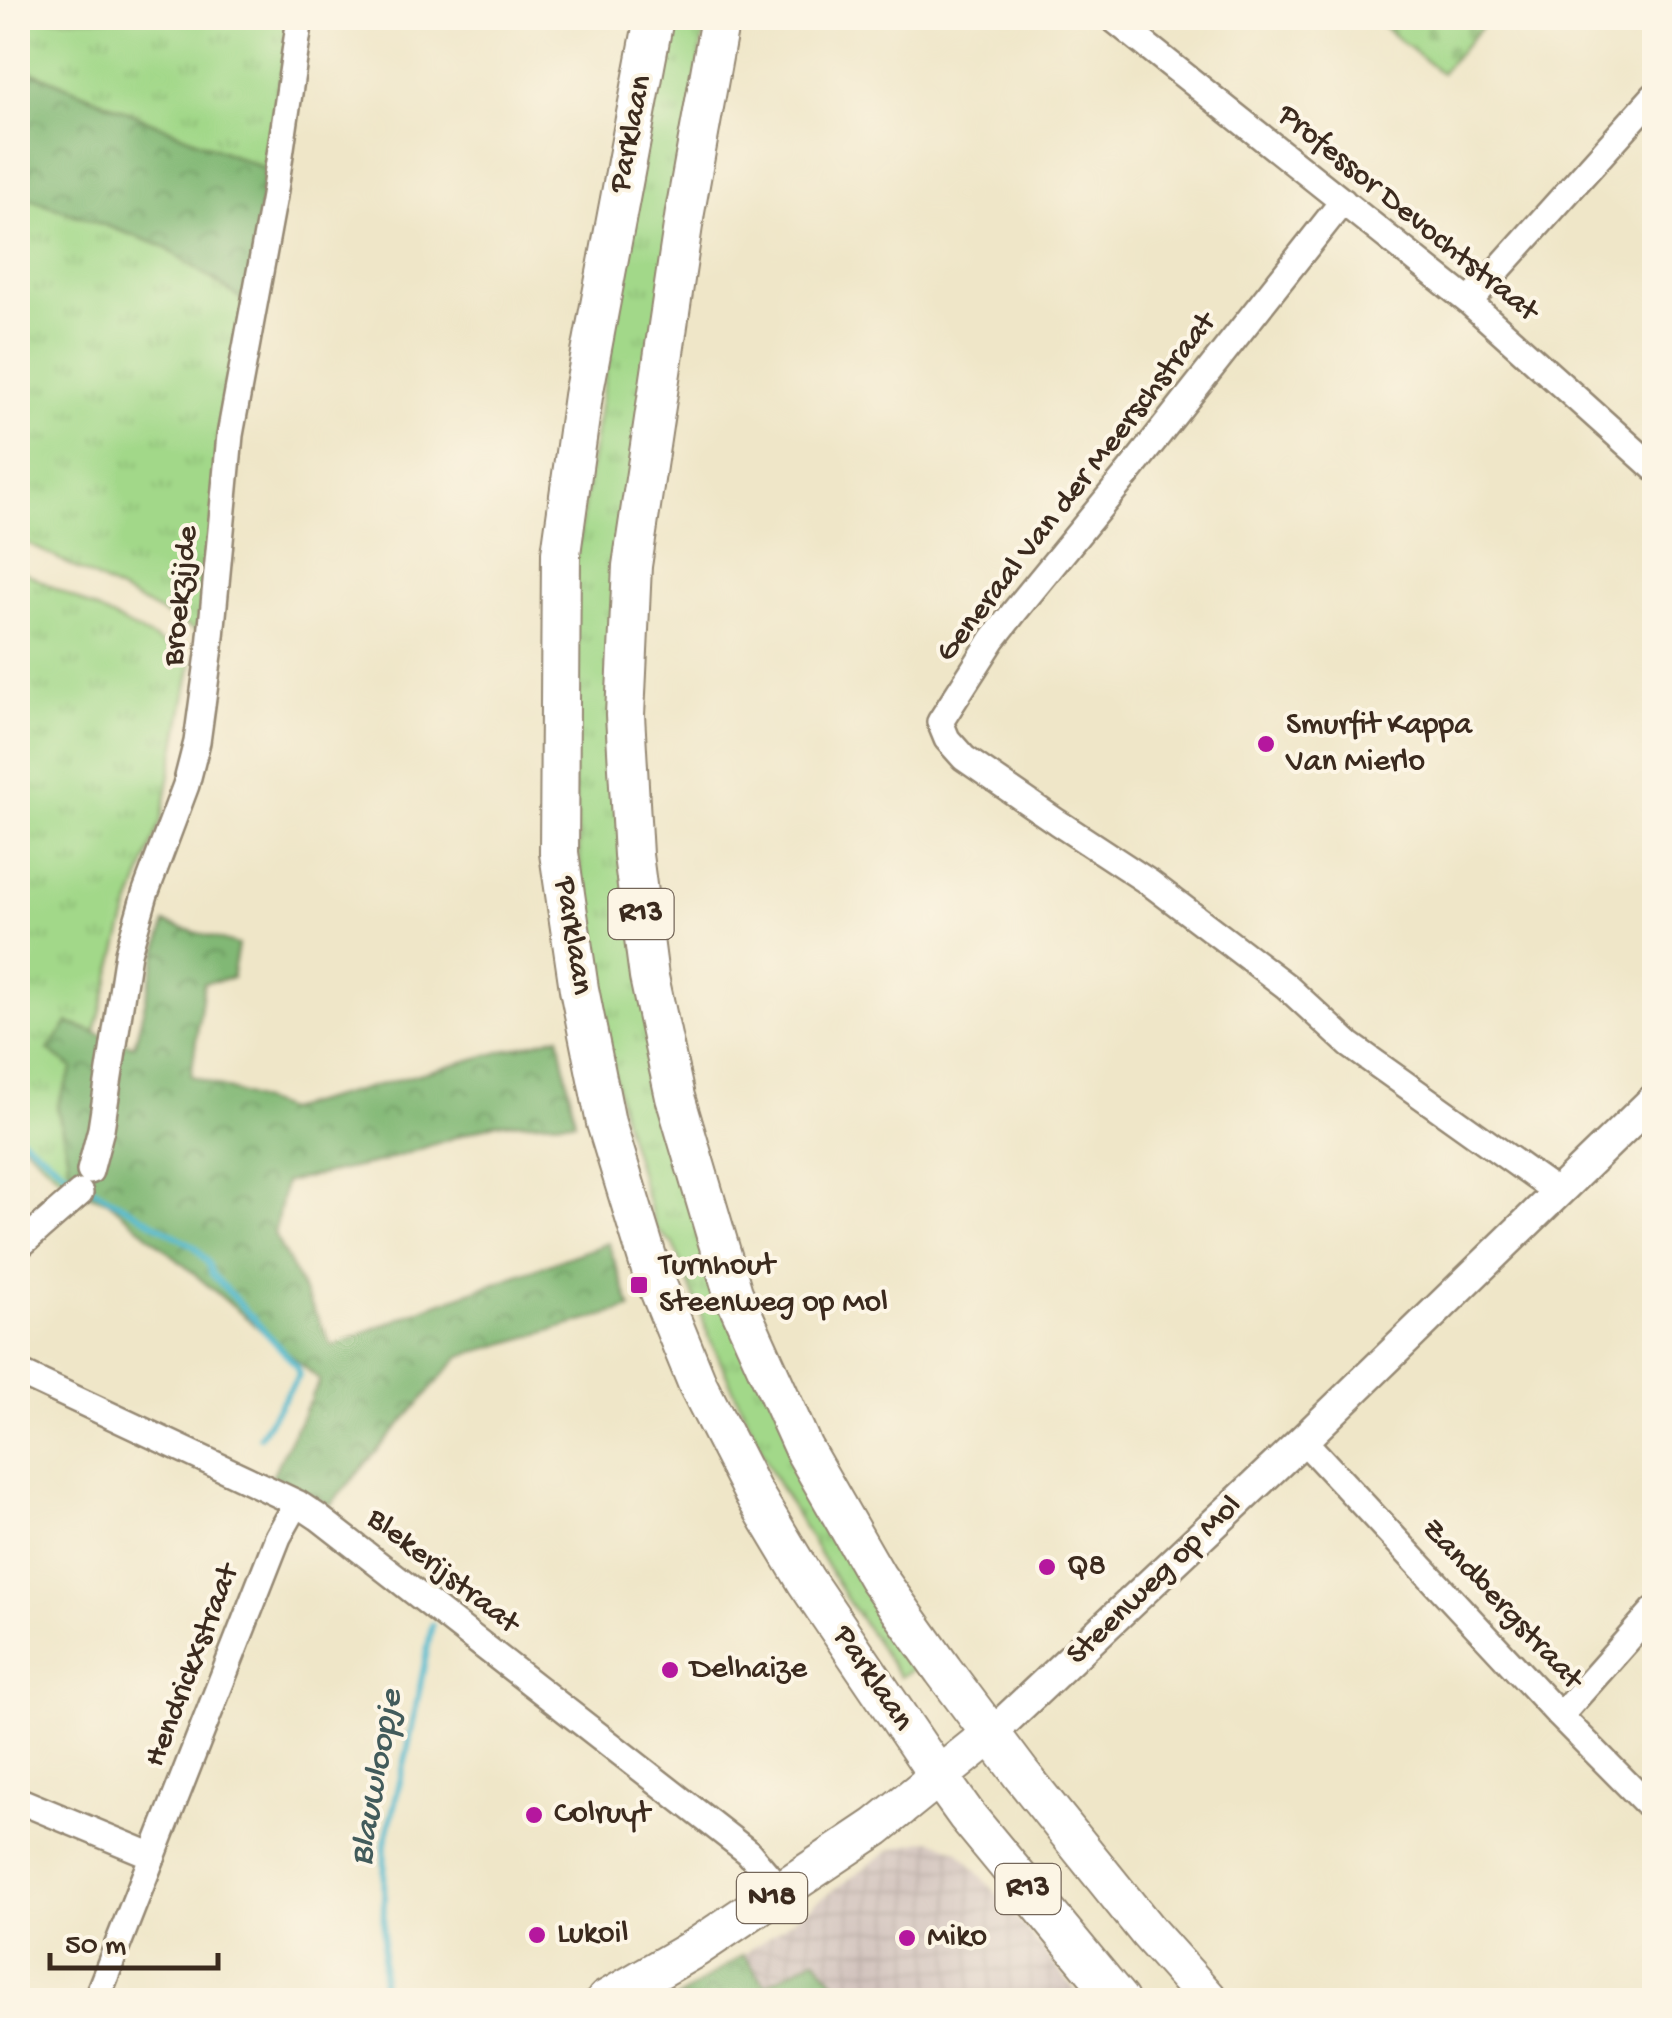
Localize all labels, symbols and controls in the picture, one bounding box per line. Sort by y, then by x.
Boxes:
street label: Parklaan [602,72,662,197]
street label: Professor Devochtstraat [1268,96,1548,333]
street label: Generaal Van der Meerschstraat [929,303,1227,671]
street label: Broekzijde [156,524,208,669]
place label: Smurfit Kappa Van Mierlo [1285,707,1473,782]
marker: Smurfit Kappa Van Mierlo [1255,733,1277,755]
street label: Parklaan [544,873,600,998]
road number: R13 [608,889,674,939]
place label: Turnhout Steenweg op Mol [657,1248,888,1323]
marker: Turnhout Steenweg op Mol [628,1274,650,1296]
street label: Steenweg op Mol [1059,1488,1251,1674]
street label: Blekerijstraat [357,1500,528,1645]
street label: Zandbergstraat [1412,1512,1592,1701]
place label: Q8 [1067,1548,1106,1586]
marker: Q8 [1036,1556,1058,1578]
street label: Hendrickxstraat [137,1557,250,1773]
street label: Parklaan [822,1618,921,1739]
place label: Delhaize [688,1651,807,1689]
marker: Delhaize [659,1659,681,1681]
water label: Blauwloopje [342,1685,414,1869]
place label: Colruyt [554,1796,653,1834]
marker: Colruyt [523,1804,545,1826]
road number: R13 [996,1864,1060,1914]
road number: N18 [737,1873,807,1923]
scale bar [50,1908,218,1970]
place label: Lukoil [557,1916,629,1954]
place label: Miko [927,1919,987,1957]
marker: Lukoil [526,1924,548,1946]
marker: Miko [896,1927,918,1949]
text: 50 m [65,1930,126,1965]

